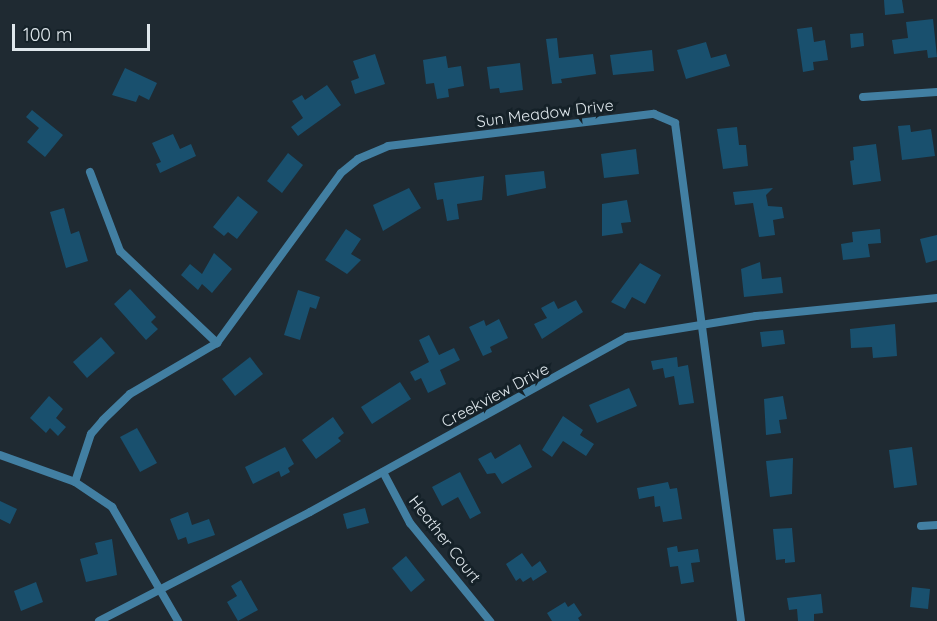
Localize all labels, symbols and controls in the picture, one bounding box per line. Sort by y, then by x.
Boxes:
scale bar [15,12,153,50]
text: 100 m [23,23,72,46]
street label: Sun Meadow Drive [475,95,615,131]
street label: Creekview Drive [438,359,552,431]
street label: Heather Court [405,492,485,586]

